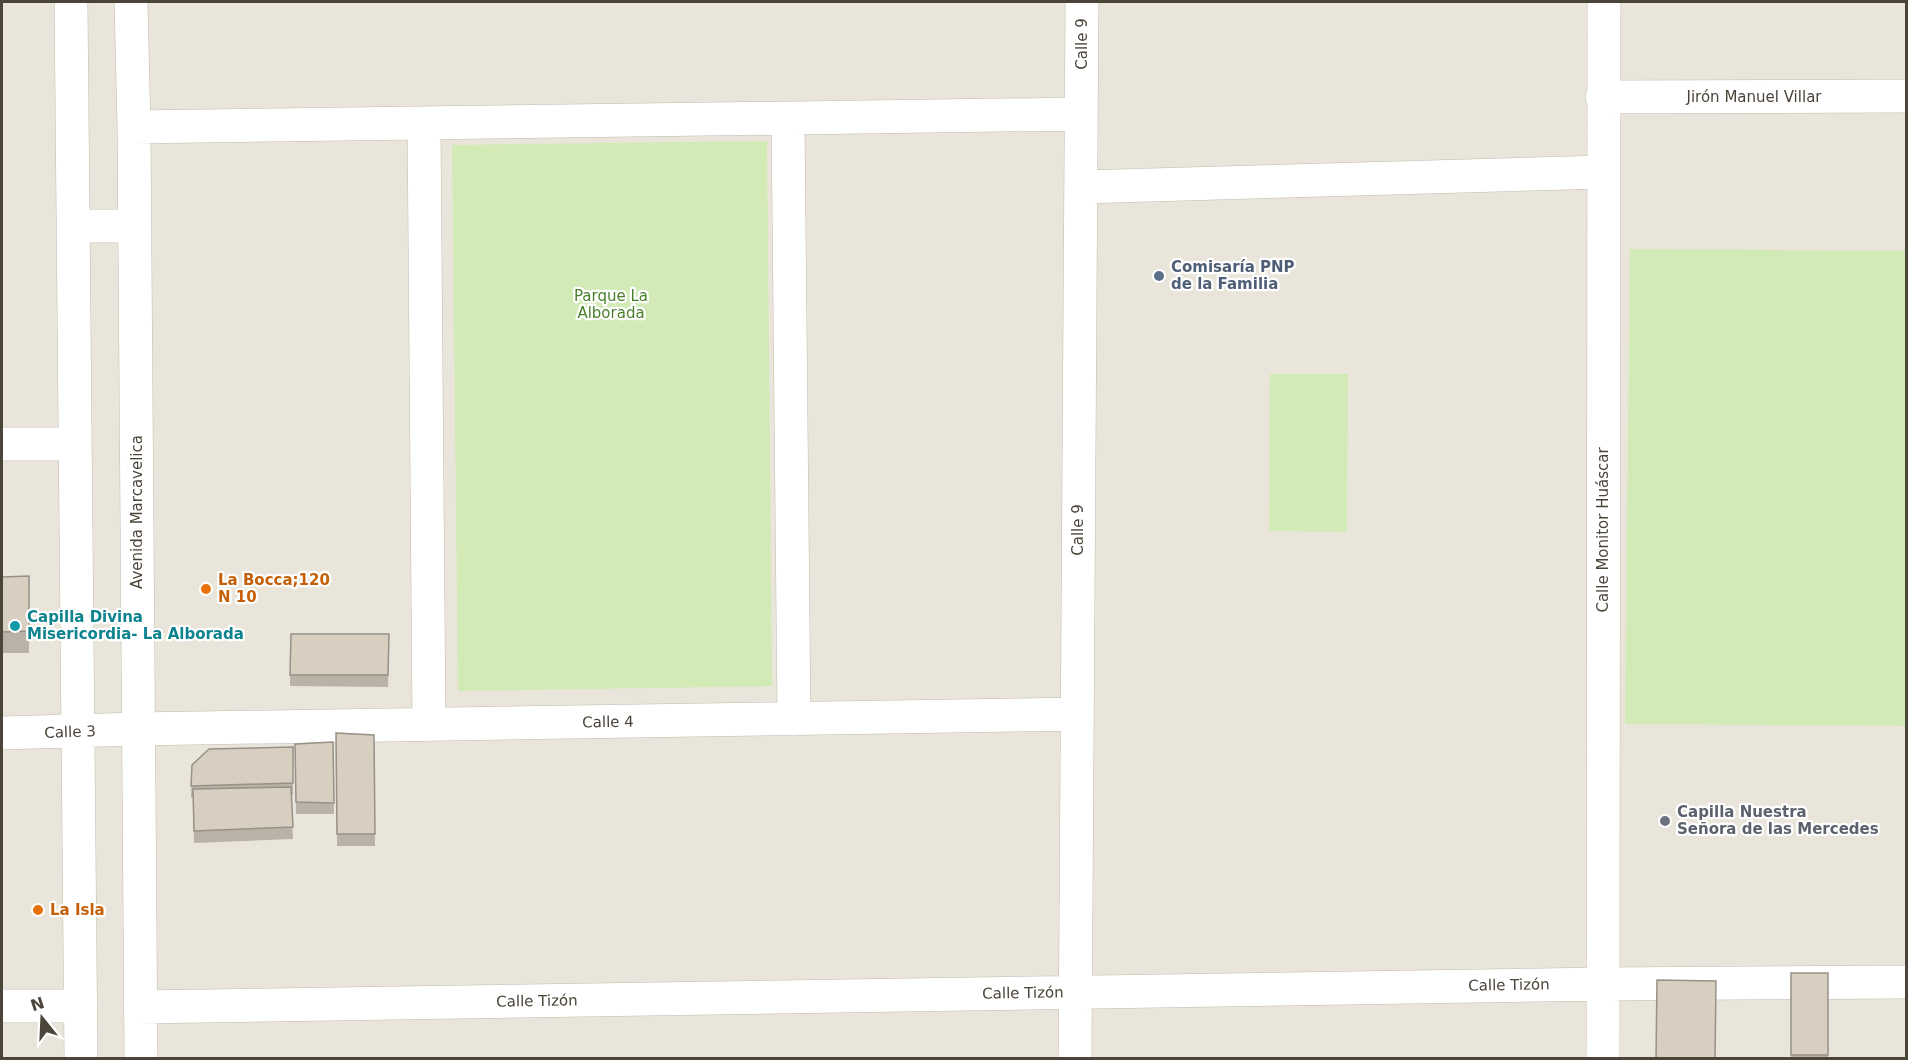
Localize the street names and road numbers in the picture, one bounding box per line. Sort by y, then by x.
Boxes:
street label: Calle 9 [1073,18,1091,70]
street label: Jirón Manuel Villar [1686,88,1822,106]
street label: Avenida Marcavelica [128,435,146,589]
street label: Calle Monitor Huáscar [1594,447,1612,613]
street label: Calle 9 [1069,504,1087,556]
street label: Calle 4 [582,713,634,731]
street label: Calle 3 [44,722,96,742]
street label: Calle Tizón [1468,975,1550,995]
street label: Calle Tizón [982,983,1064,1003]
street label: Calle Tizón [496,991,578,1011]

